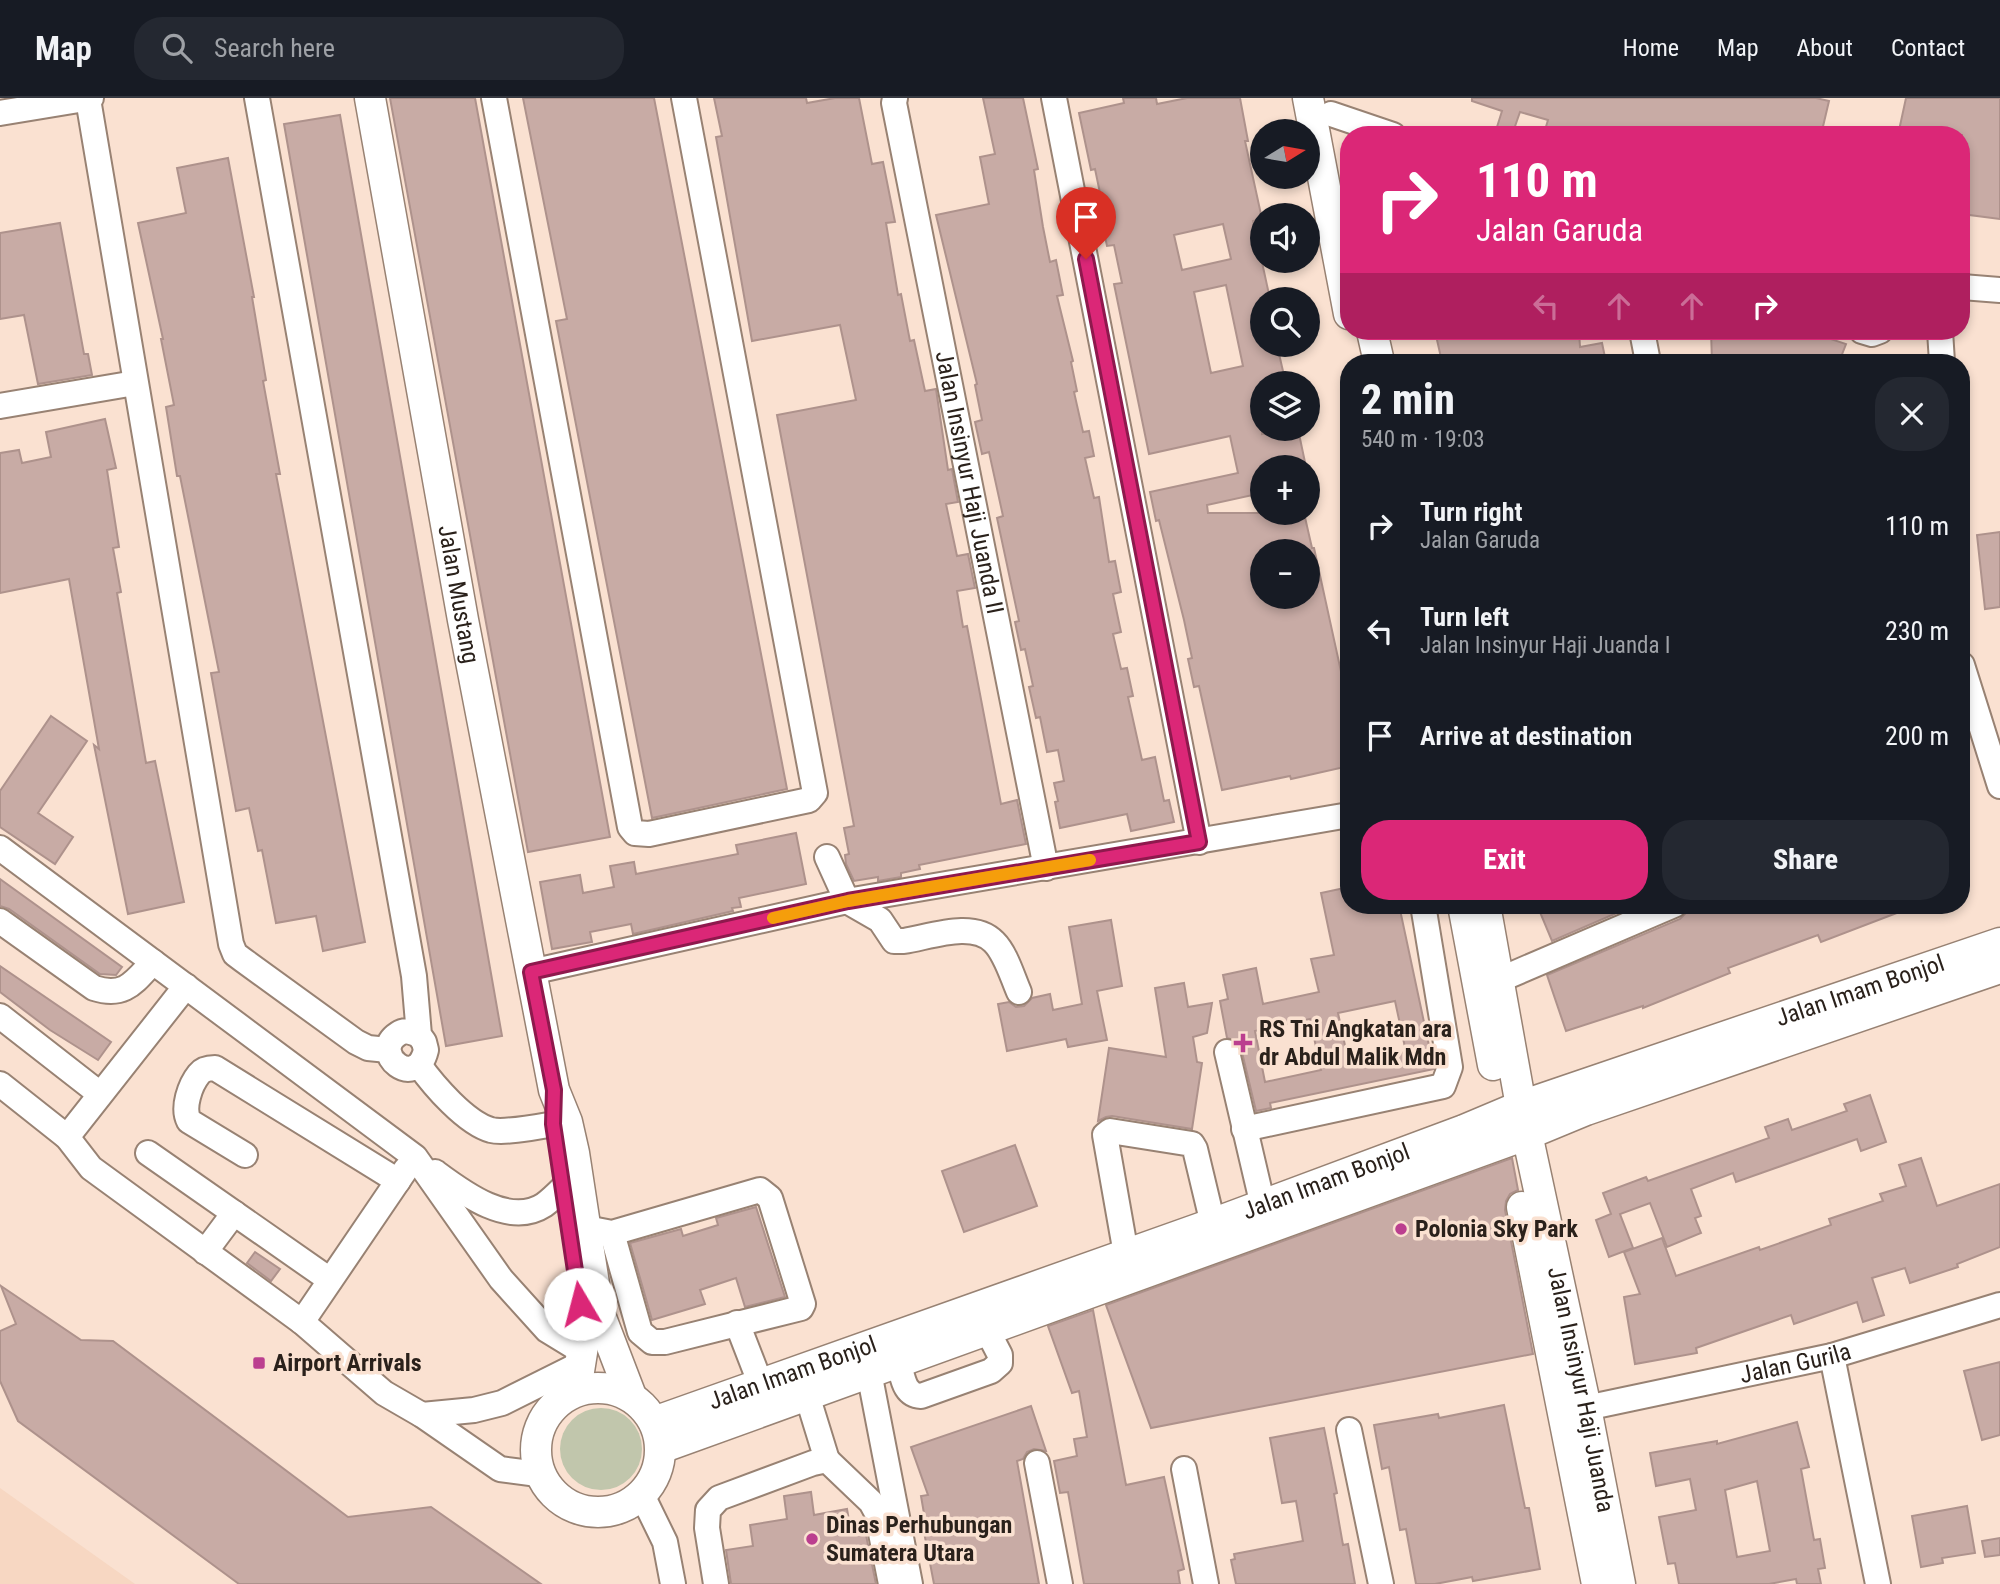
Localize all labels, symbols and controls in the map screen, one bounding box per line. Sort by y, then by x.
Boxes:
search box [134,17,624,80]
text: Map [35,29,92,68]
icon: search [158,29,196,67]
text: Search here [214,33,335,63]
text: Home [1623,34,1679,62]
text: Map [1717,34,1759,62]
text: About [1797,34,1853,62]
text: Contact [1891,34,1965,62]
north arrow [1250,119,1320,189]
map controls [1250,119,1320,609]
text: 110 m [1476,152,1598,209]
icon: right [1361,154,1452,245]
pin [1056,187,1116,259]
icon: arrive [1067,198,1105,236]
button: sound [1250,203,1320,273]
text: Jalan Garuda [1476,211,1643,249]
button: search [1250,287,1320,357]
icon: left [1527,287,1565,325]
icon: ahead [1600,287,1638,325]
icon: ahead [1673,287,1711,325]
icon: right [1746,287,1784,325]
street label: Jalan Insinyur Haji Juanda II [930,349,1009,616]
button: layers [1250,371,1320,441]
text: 2 min [1361,375,1455,424]
button: close [1875,377,1949,451]
text: 540 m · 19:03 [1361,426,1485,453]
button: + [1250,455,1320,525]
text: Turn right [1420,497,1522,527]
icon: right [1361,507,1399,545]
text: 110 m [1885,511,1949,541]
street label: Jalan Mustang [432,523,485,666]
text: Jalan Garuda [1420,527,1540,554]
button: − [1250,539,1320,609]
text: Turn left [1420,602,1509,632]
icon: left [1361,612,1399,650]
text: 230 m [1885,616,1949,646]
text: Jalan Insinyur Haji Juanda I [1420,632,1670,659]
icon: arrive [1361,717,1399,755]
text: Arrive at destination [1420,721,1632,751]
text: 200 m [1885,721,1949,751]
button: Exit [1361,820,1648,900]
button: Share [1662,820,1949,900]
street label: Jalan Imam Bonjol [1772,949,1948,1032]
place label: RS Tni Angkatan ara dr Abdul Malik Mdn [1259,1015,1452,1071]
marker: RS Tni Angkatan ara dr Abdul Malik Mdn [1233,1033,1253,1053]
street label: Jalan Imam Bonjol [1239,1137,1414,1225]
place label: Polonia Sky Park [1415,1215,1579,1243]
marker: Polonia Sky Park [1393,1221,1409,1237]
street label: Jalan Insinyur Haji Juanda [1542,1264,1620,1515]
position arrow [543,1267,617,1341]
street label: Jalan Imam Bonjol [705,1330,880,1415]
street label: Jalan Gurila [1737,1337,1854,1389]
place label: Airport Arrivals [273,1349,422,1377]
marker: Airport Arrivals [251,1355,267,1371]
place label: Dinas Perhubungan Sumatera Utara [826,1511,1012,1567]
marker: Dinas Perhubungan Sumatera Utara [804,1531,820,1547]

